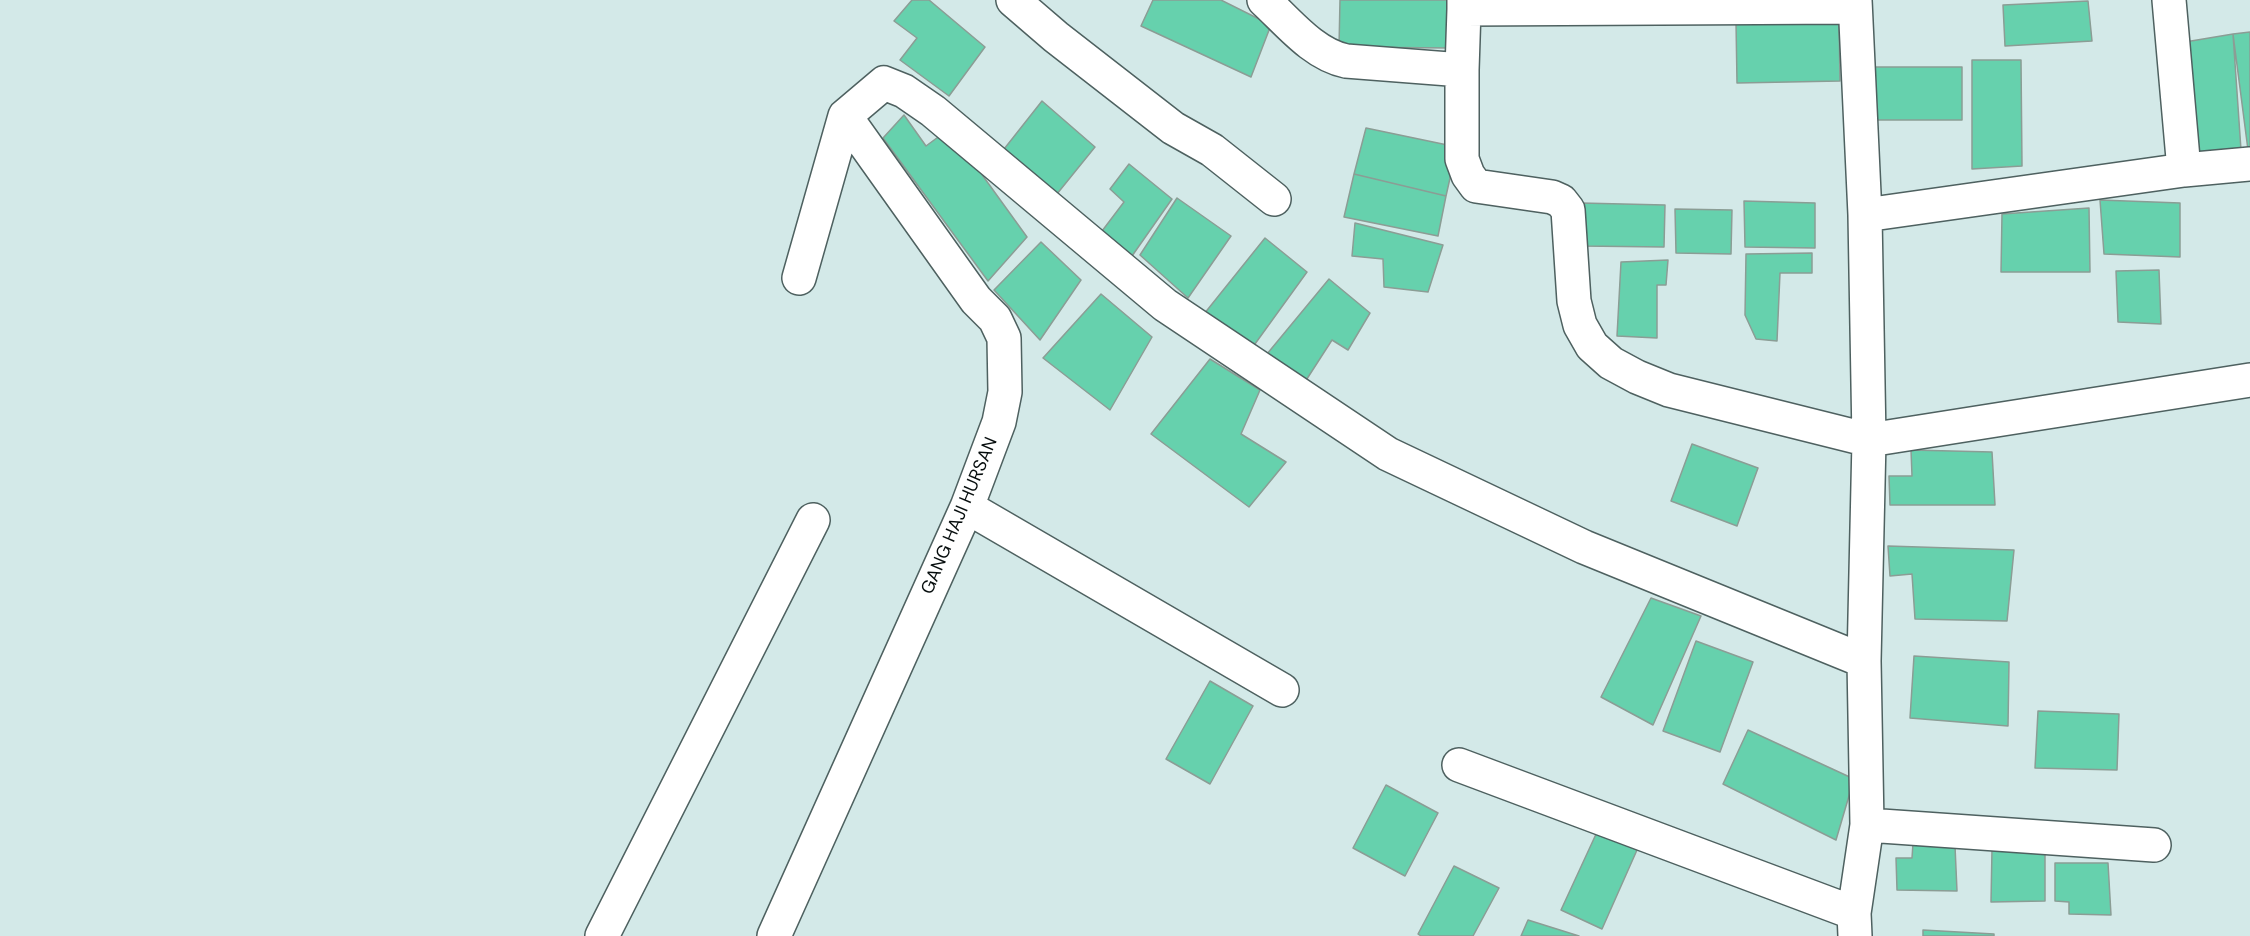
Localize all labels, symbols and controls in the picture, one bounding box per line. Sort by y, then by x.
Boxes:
street label: GANG HAJI HURSAN [917,434,1003,598]

